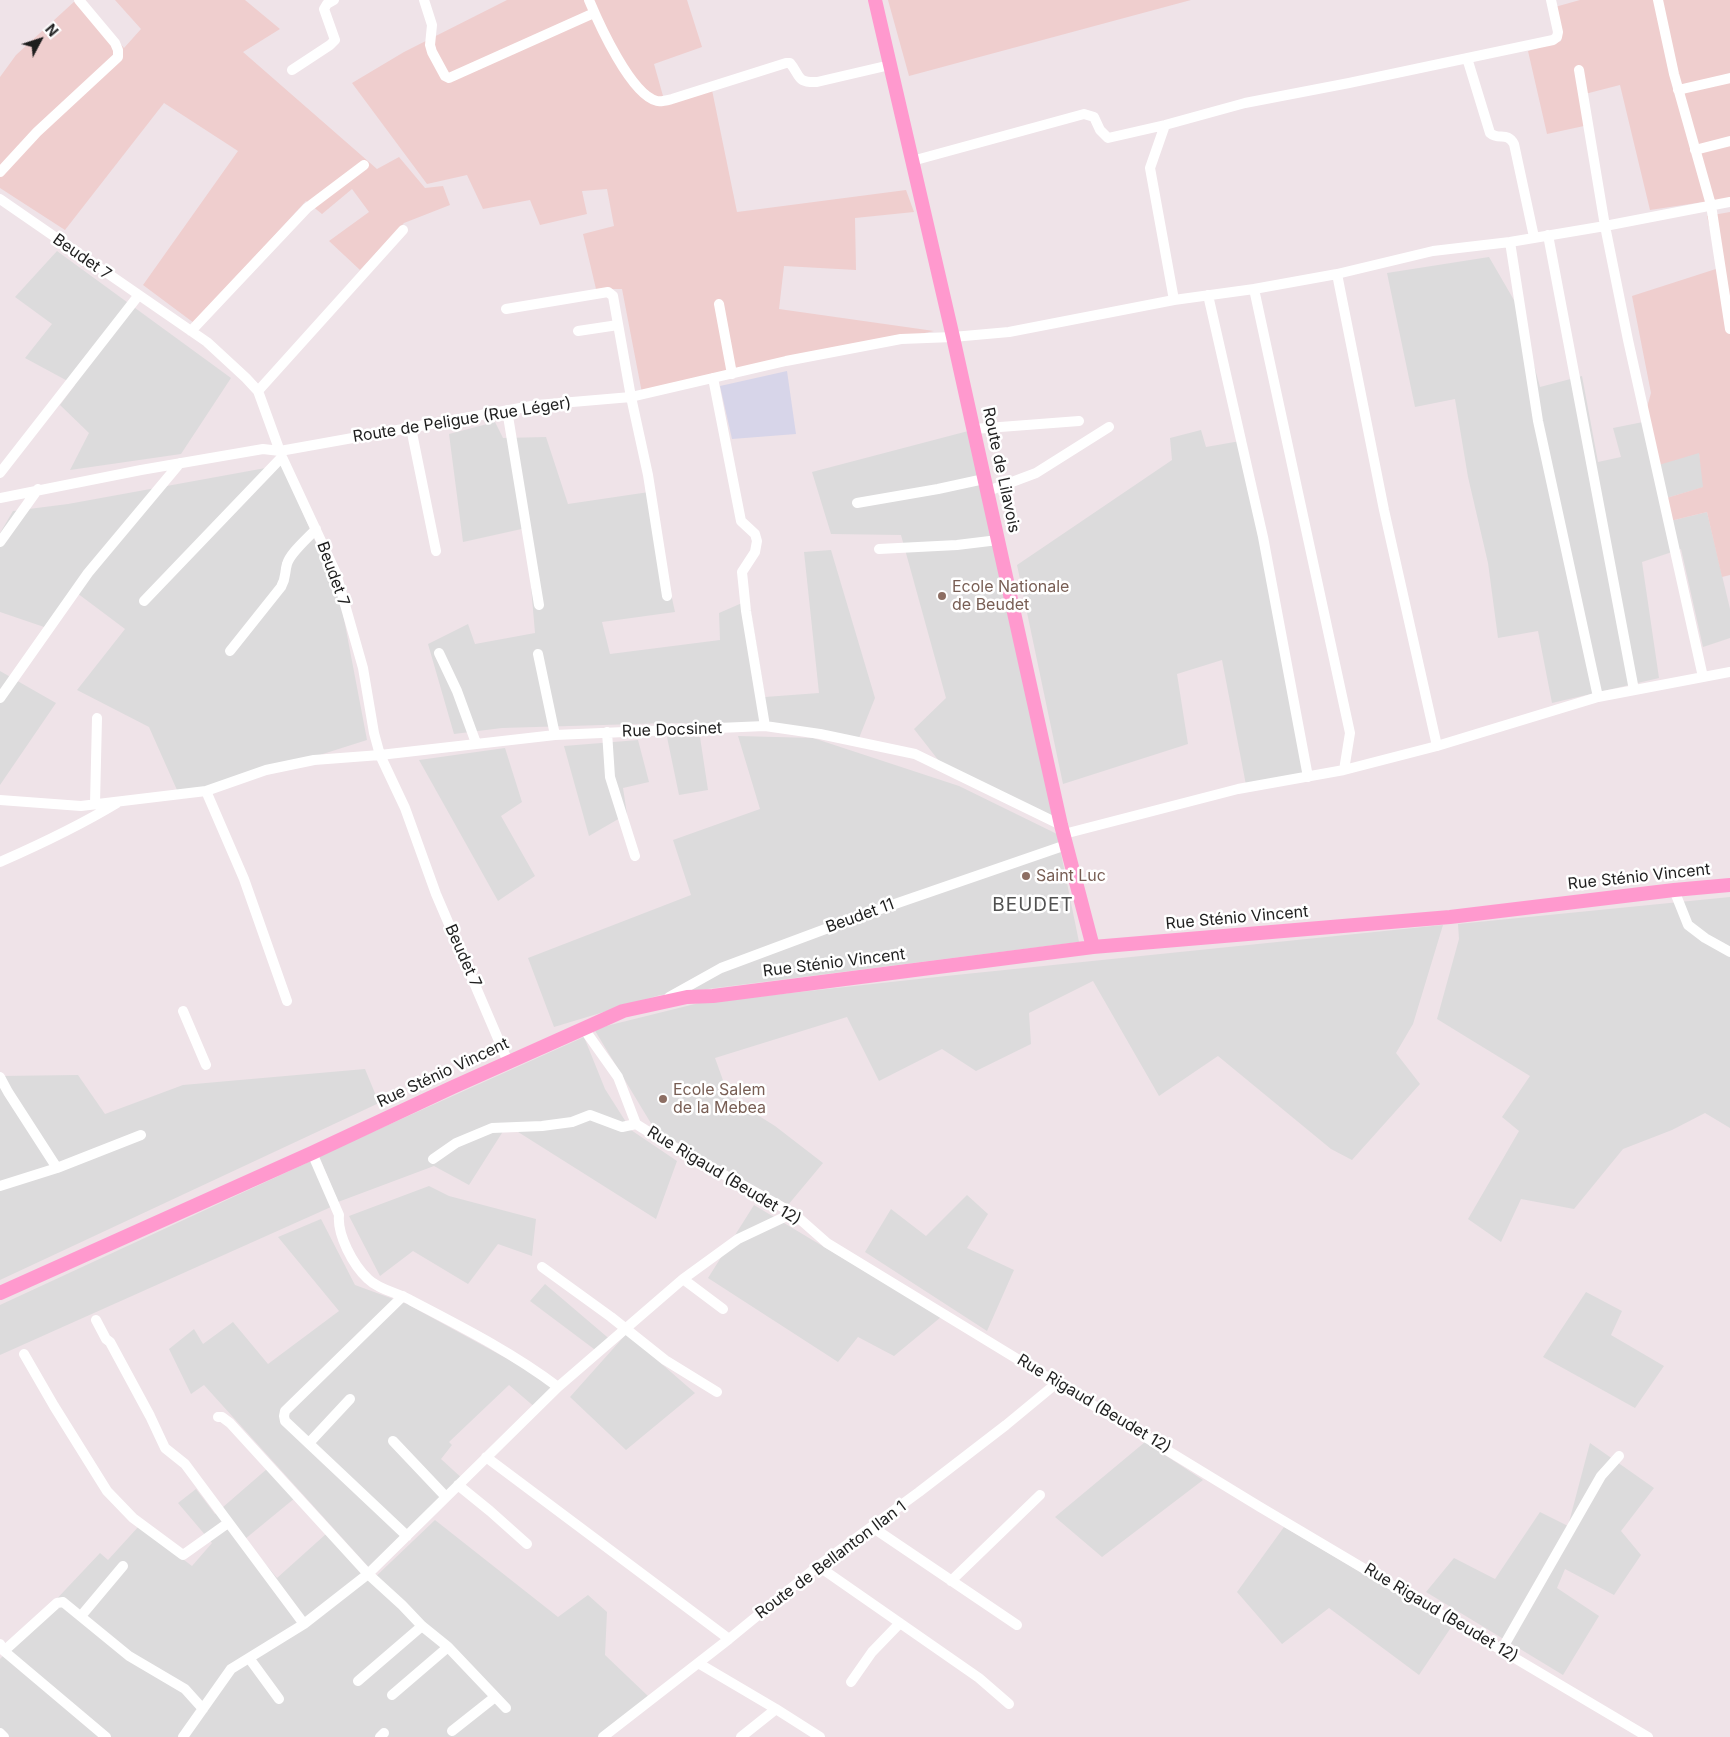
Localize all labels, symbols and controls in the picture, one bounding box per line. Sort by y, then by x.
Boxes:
north arrow [15,15,65,65]
text: N [42,20,62,40]
street label: Beudet 7 [49,230,115,284]
street label: Route de Peligue (Rue Léger) [351,393,573,447]
street label: Route de Lilavois [978,406,1024,534]
street label: Beudet 7 [312,539,354,609]
place label: Ecole Nationale de Beudet [952,577,1069,615]
marker: Ecole Nationale de Beudet [936,590,948,602]
street label: Rue Docsinet [622,719,722,741]
street label: Rue Sténio Vincent [1567,860,1711,894]
place label: Saint Luc [1036,866,1106,886]
marker: Saint Luc [1020,870,1032,882]
district label: BEUDET [992,894,1074,916]
street label: Beudet 11 [823,895,897,937]
street label: Rue Sténio Vincent [1165,902,1309,934]
street label: Beudet 7 [441,921,485,991]
street label: Rue Sténio Vincent [762,945,906,981]
street label: Rue Sténio Vincent [374,1034,512,1112]
place label: Ecole Salem de la Mebea [673,1080,766,1118]
marker: Ecole Salem de la Mebea [657,1093,669,1105]
street label: Rue Rigaud (Beudet 12) [643,1122,805,1230]
street label: Rue Rigaud (Beudet 12) [1013,1350,1175,1458]
street label: Route de Bellanton Ilan 1 [752,1497,910,1623]
street label: Rue Rigaud (Beudet 12) [1360,1559,1522,1667]

